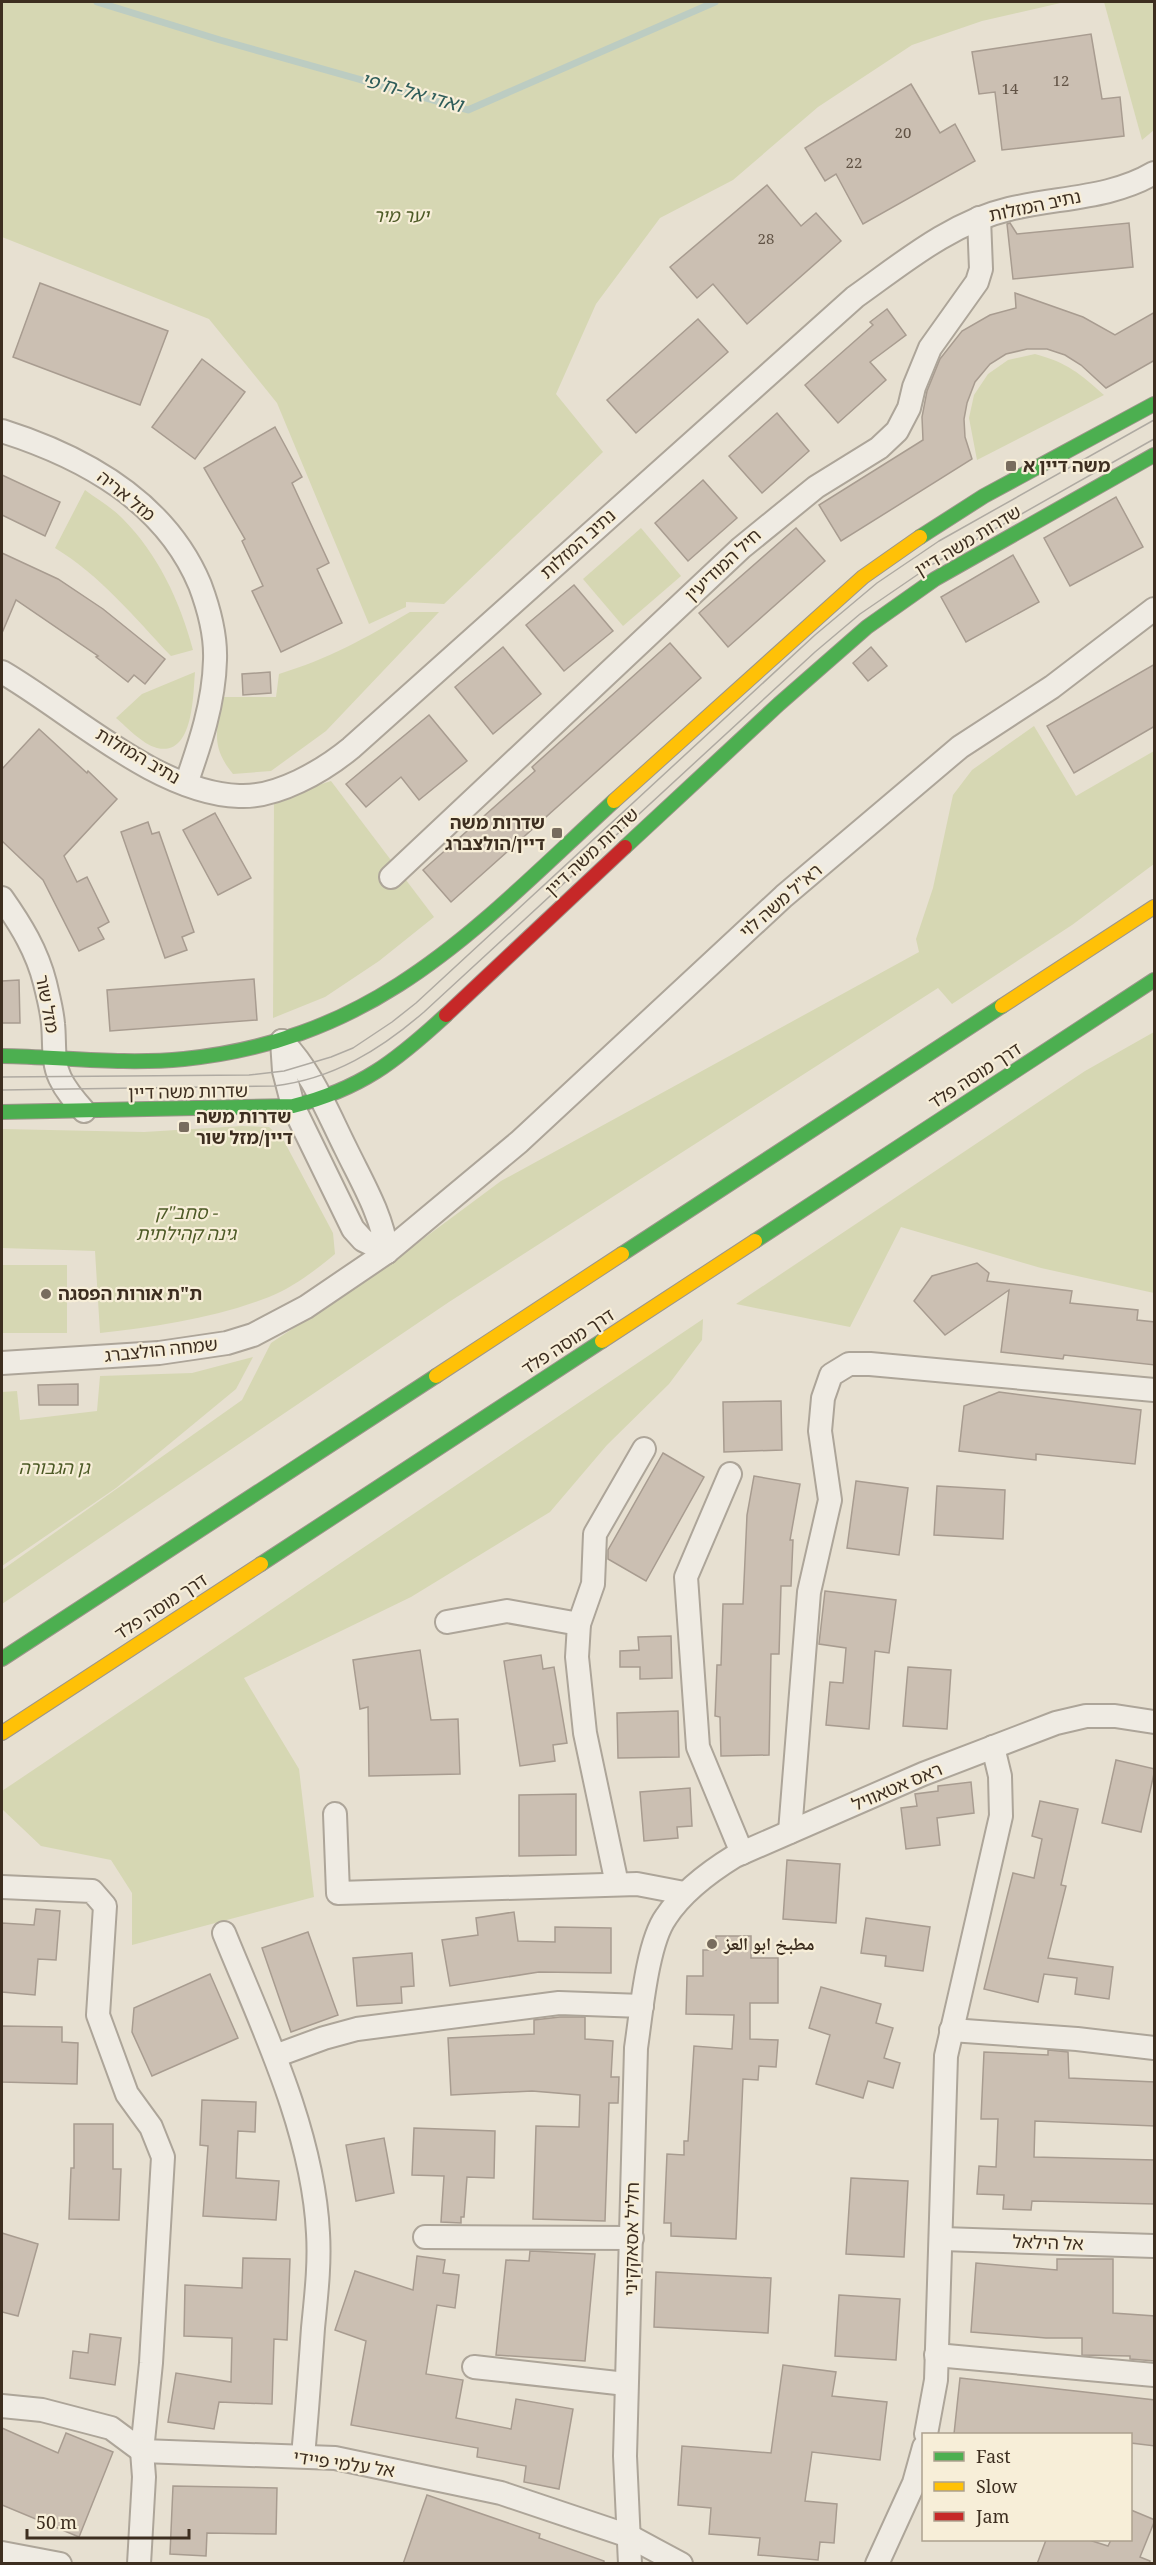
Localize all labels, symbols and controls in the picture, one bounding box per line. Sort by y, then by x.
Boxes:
water label: ואדי אל-ח'פי [356,65,468,125]
house number: 12 [1053,70,1069,96]
house number: 14 [1002,78,1019,104]
house number: 20 [895,122,911,148]
house number: 22 [846,152,862,178]
street label: נתיב המזלות [987,184,1084,232]
park label: יער מיר [373,203,430,233]
house number: 28 [758,228,774,254]
place label: משה דיין א [1023,453,1111,483]
marker: משה דיין א [1004,459,1018,473]
street label: מזל אריה [89,464,161,531]
street label: שדרות משה דיין [910,499,1028,586]
street label: נתיב המזלות [535,503,624,588]
street label: חיל המודיעין [679,523,770,610]
street label: נתיב המזלות [89,721,185,794]
street label: שדרות משה דיין [539,802,647,905]
place label: שדרות משה דיין/הולצברג [445,810,545,861]
marker: שדרות משה דיין/הולצברג [550,826,564,840]
street label: רא"ל משה לוי [734,858,831,947]
street label: מזל שור [25,973,65,1036]
street label: דרך מוסה פלד [924,1036,1029,1119]
street label: שדרות משה דיין [128,1078,248,1110]
place label: שדרות משה דיין/מזל שור [196,1104,293,1155]
marker: שדרות משה דיין/מזל שור [177,1120,191,1134]
park label: סחב"ק - גינה קהילתית [136,1200,237,1251]
place label: ת"ת אורות הפסגה [58,1281,202,1311]
marker: ת"ת אורות הפסגה [39,1287,53,1301]
street label: דרך מוסה פלד [517,1302,622,1385]
street label: שמחה הולצברג [103,1331,219,1373]
park label: גן הגבורה [19,1455,91,1485]
street label: דרך מוסה פלד [110,1567,215,1650]
street label: ראס אטאוויל [848,1756,948,1821]
place label: مطبخ ابو العز [723,1931,815,1961]
marker: مطبخ ابو العز [705,1937,719,1951]
street label: חליל אסאקקיני [618,2182,650,2296]
street label: אל הילאל [1012,2229,1084,2261]
legend [922,2433,1132,2541]
street label: אל עלמי פיידי [291,2444,397,2488]
text: Fast [976,2444,1011,2474]
text: Slow [976,2474,1018,2504]
scale bar [27,2502,189,2540]
text: Jam [975,2504,1010,2534]
text: 50 m [36,2510,77,2540]

